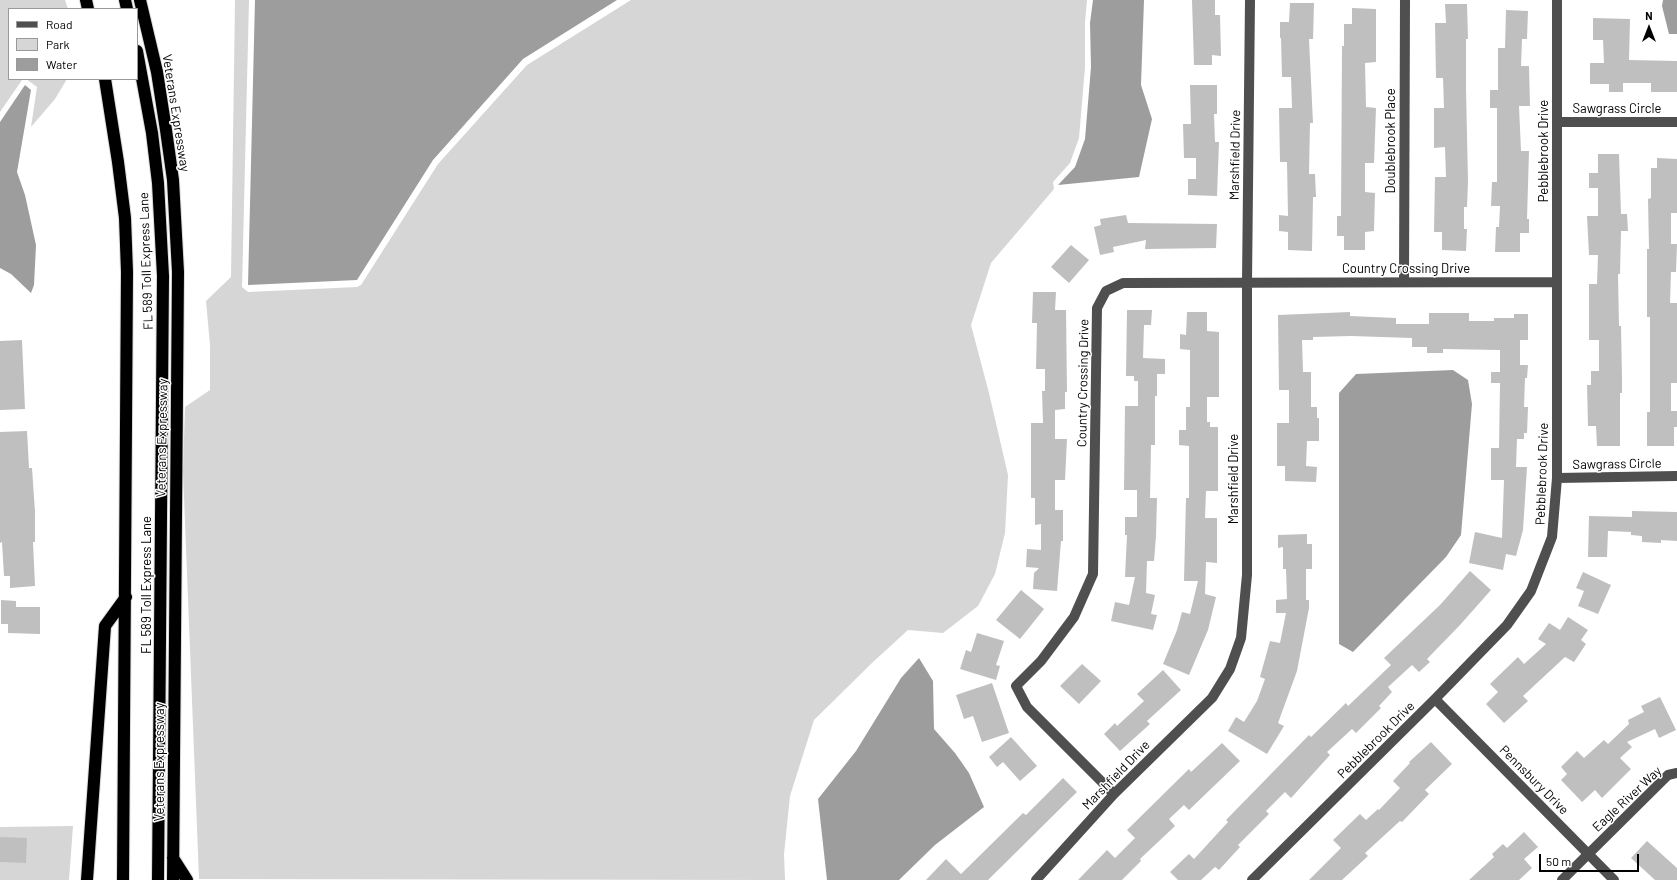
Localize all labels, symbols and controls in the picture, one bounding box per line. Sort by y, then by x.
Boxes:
legend [8,8,138,80]
north arrow [1629,8,1669,48]
text: N [1645,9,1653,22]
text: Road [46,17,73,31]
text: Park [46,37,70,51]
street label: Veterans Expressway [159,53,193,173]
text: Water [46,57,77,71]
street label: Doublebrook Place [1383,88,1399,194]
street label: Pebblebrook Drive [1536,100,1552,202]
street label: Sawgrass Circle [1573,101,1661,117]
street label: Marshfield Drive [1226,110,1244,200]
street label: FL 589 Toll Express Lane [136,192,156,330]
street label: Country Crossing Drive [1342,261,1470,277]
street label: Country Crossing Drive [1074,319,1092,447]
street label: Veterans Expressway [153,378,171,498]
street label: Pebblebrook Drive [1532,423,1552,525]
street label: Marshfield Drive [1226,434,1242,524]
street label: Sawgrass Circle [1572,455,1662,473]
street label: FL 589 Toll Express Lane [139,516,155,654]
street label: Pebblebrook Drive [1334,698,1418,782]
street label: Veterans Expressway [152,703,168,821]
street label: Marshfield Drive [1079,737,1153,813]
street label: Pennsbury Drive [1496,742,1572,818]
street label: Eagle River Way [1589,763,1665,835]
scale bar [1541,846,1641,872]
text: 50 m [1546,854,1571,868]

